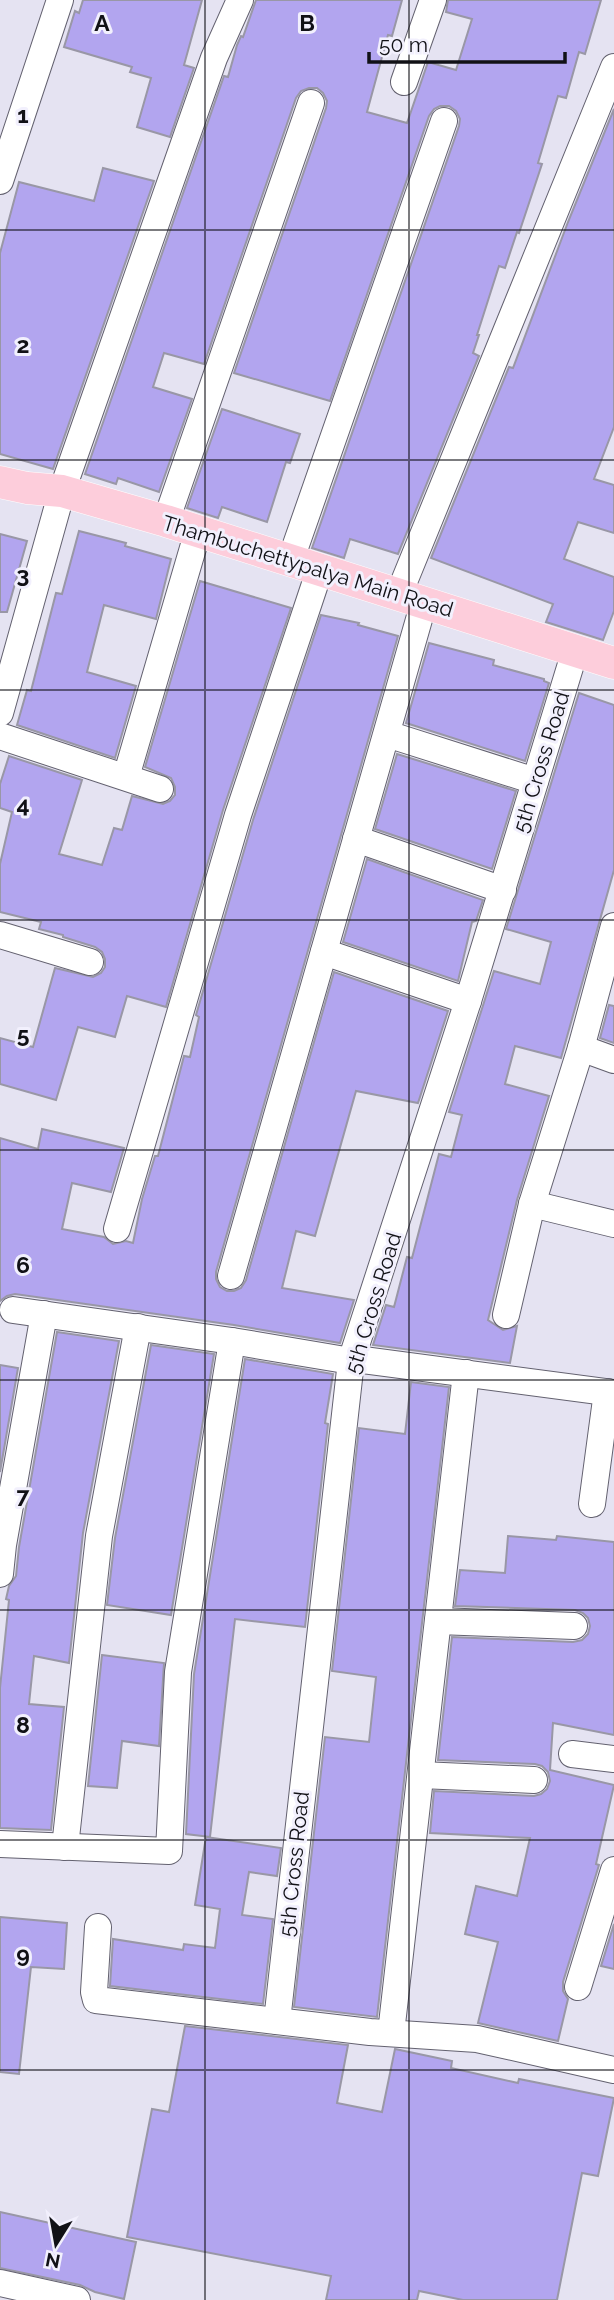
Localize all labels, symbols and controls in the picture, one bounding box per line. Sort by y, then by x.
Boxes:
text: A [94,9,110,36]
text: B [299,9,315,36]
scale bar [369,21,565,65]
text: 50 m [379,32,428,57]
text: 1 [17,101,29,128]
text: 2 [17,331,29,358]
street label: Thambuchettypalya Main Road [160,510,456,622]
text: 3 [17,561,29,588]
street label: 5th Cross Road [508,689,574,835]
text: 4 [16,791,30,818]
text: 5 [17,1021,30,1048]
street label: 5th Cross Road [340,1230,406,1376]
text: 6 [16,1251,30,1278]
text: 7 [17,1481,30,1508]
text: 8 [16,1711,30,1738]
street label: 5th Cross Road [274,1790,314,1938]
text: 9 [16,1941,30,1968]
north arrow [21,2209,91,2279]
text: N [44,2249,62,2273]

